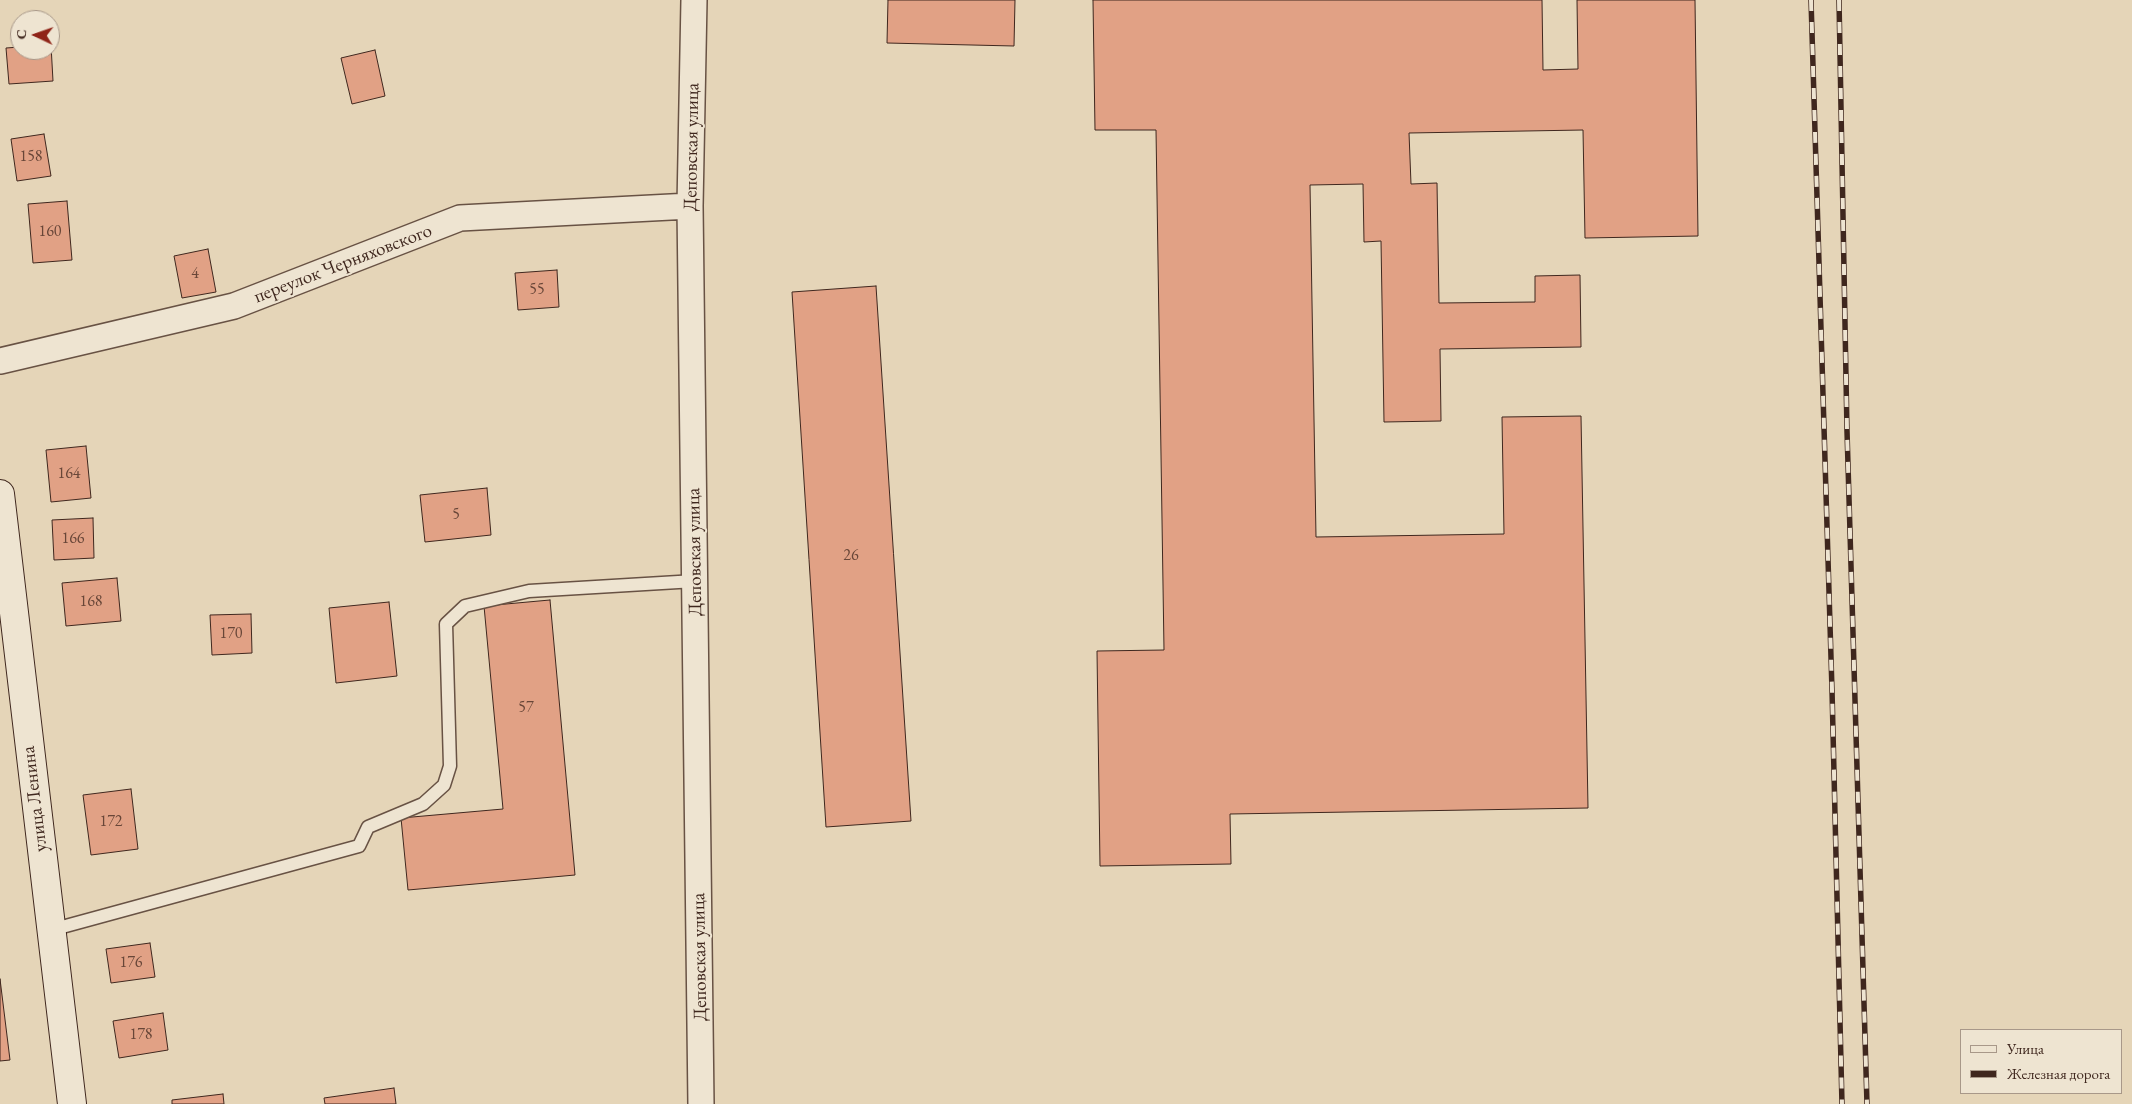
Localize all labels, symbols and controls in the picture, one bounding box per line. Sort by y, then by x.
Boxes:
north arrow [10,10,60,60]
text: С [12,29,30,40]
street label: Деповская улица [679,83,705,211]
house number: 158 [19,147,43,167]
street label: переулок Черняховского [251,220,435,308]
house number: 160 [38,222,62,242]
house number: 4 [191,264,199,284]
house number: 55 [529,280,545,300]
house number: 164 [57,464,81,484]
street label: Деповская улица [682,488,708,616]
house number: 5 [452,505,460,525]
house number: 166 [61,529,85,549]
house number: 26 [843,546,859,566]
house number: 168 [79,592,103,612]
house number: 170 [219,624,243,644]
house number: 57 [518,698,534,718]
street label: улица Ленина [17,745,53,853]
house number: 172 [99,812,123,832]
street label: Деповская улица [687,893,713,1021]
house number: 176 [119,953,143,973]
house number: 178 [129,1025,153,1045]
legend [1960,1029,2122,1094]
text: Улица [2007,1039,2044,1058]
text: Железная дорога [2007,1064,2110,1083]

